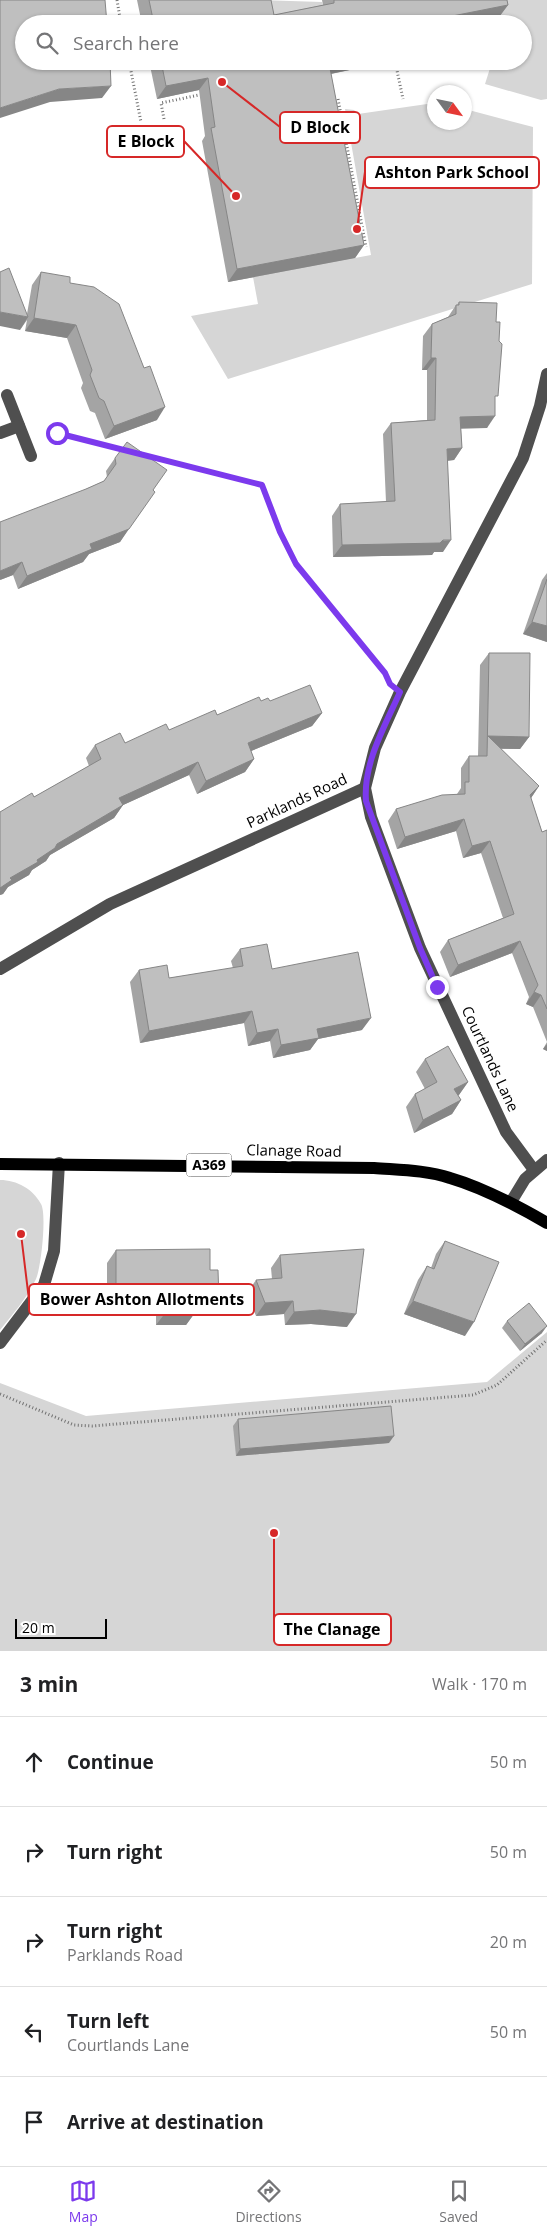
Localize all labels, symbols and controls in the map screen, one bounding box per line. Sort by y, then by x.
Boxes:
search box [15,15,532,70]
icon: search [33,29,61,57]
text: Search here [73,30,179,56]
north arrow [427,85,472,130]
callout: D Block [280,112,360,143]
text: D Block [290,116,350,138]
callout: E Block [107,126,184,157]
text: E Block [118,130,174,152]
callout: Ashton Park School [365,157,539,188]
text: Ashton Park School [375,161,529,183]
route start [46,422,69,445]
street label: Parklands Road [243,768,350,832]
route end [426,976,449,999]
street label: Courtlands Lane [458,1002,524,1115]
street label: Clanage Road [246,1139,342,1161]
road number: A369 [186,1154,232,1176]
callout: Bower Ashton Allotments [29,1284,254,1315]
text: Bower Ashton Allotments [40,1288,244,1310]
callout: The Clanage [274,1614,391,1645]
scale bar [15,1616,108,1639]
text: 20 m [22,1618,55,1637]
text: The Clanage [284,1618,380,1640]
text: 3 min [20,1670,78,1698]
text: Walk · 170 m [432,1673,527,1695]
icon: ahead [20,1748,48,1776]
text: Continue [67,1749,154,1775]
text: 50 m [490,1751,527,1773]
icon: right [20,1838,48,1866]
text: Turn right [67,1839,162,1865]
text: 50 m [490,1841,527,1863]
text: Turn right [67,1918,162,1944]
icon: right [20,1928,48,1956]
text: 20 m [490,1931,527,1953]
text: Parklands Road [67,1944,183,1966]
text: Turn left [67,2008,149,2034]
icon: left [20,2018,48,2046]
text: 50 m [490,2021,527,2043]
text: Courtlands Lane [67,2034,189,2056]
icon: arrive [20,2108,48,2136]
text: Arrive at destination [67,2109,264,2135]
tab: Map [69,2177,98,2226]
tab: Directions [235,2177,302,2226]
tab: Saved [439,2177,478,2226]

